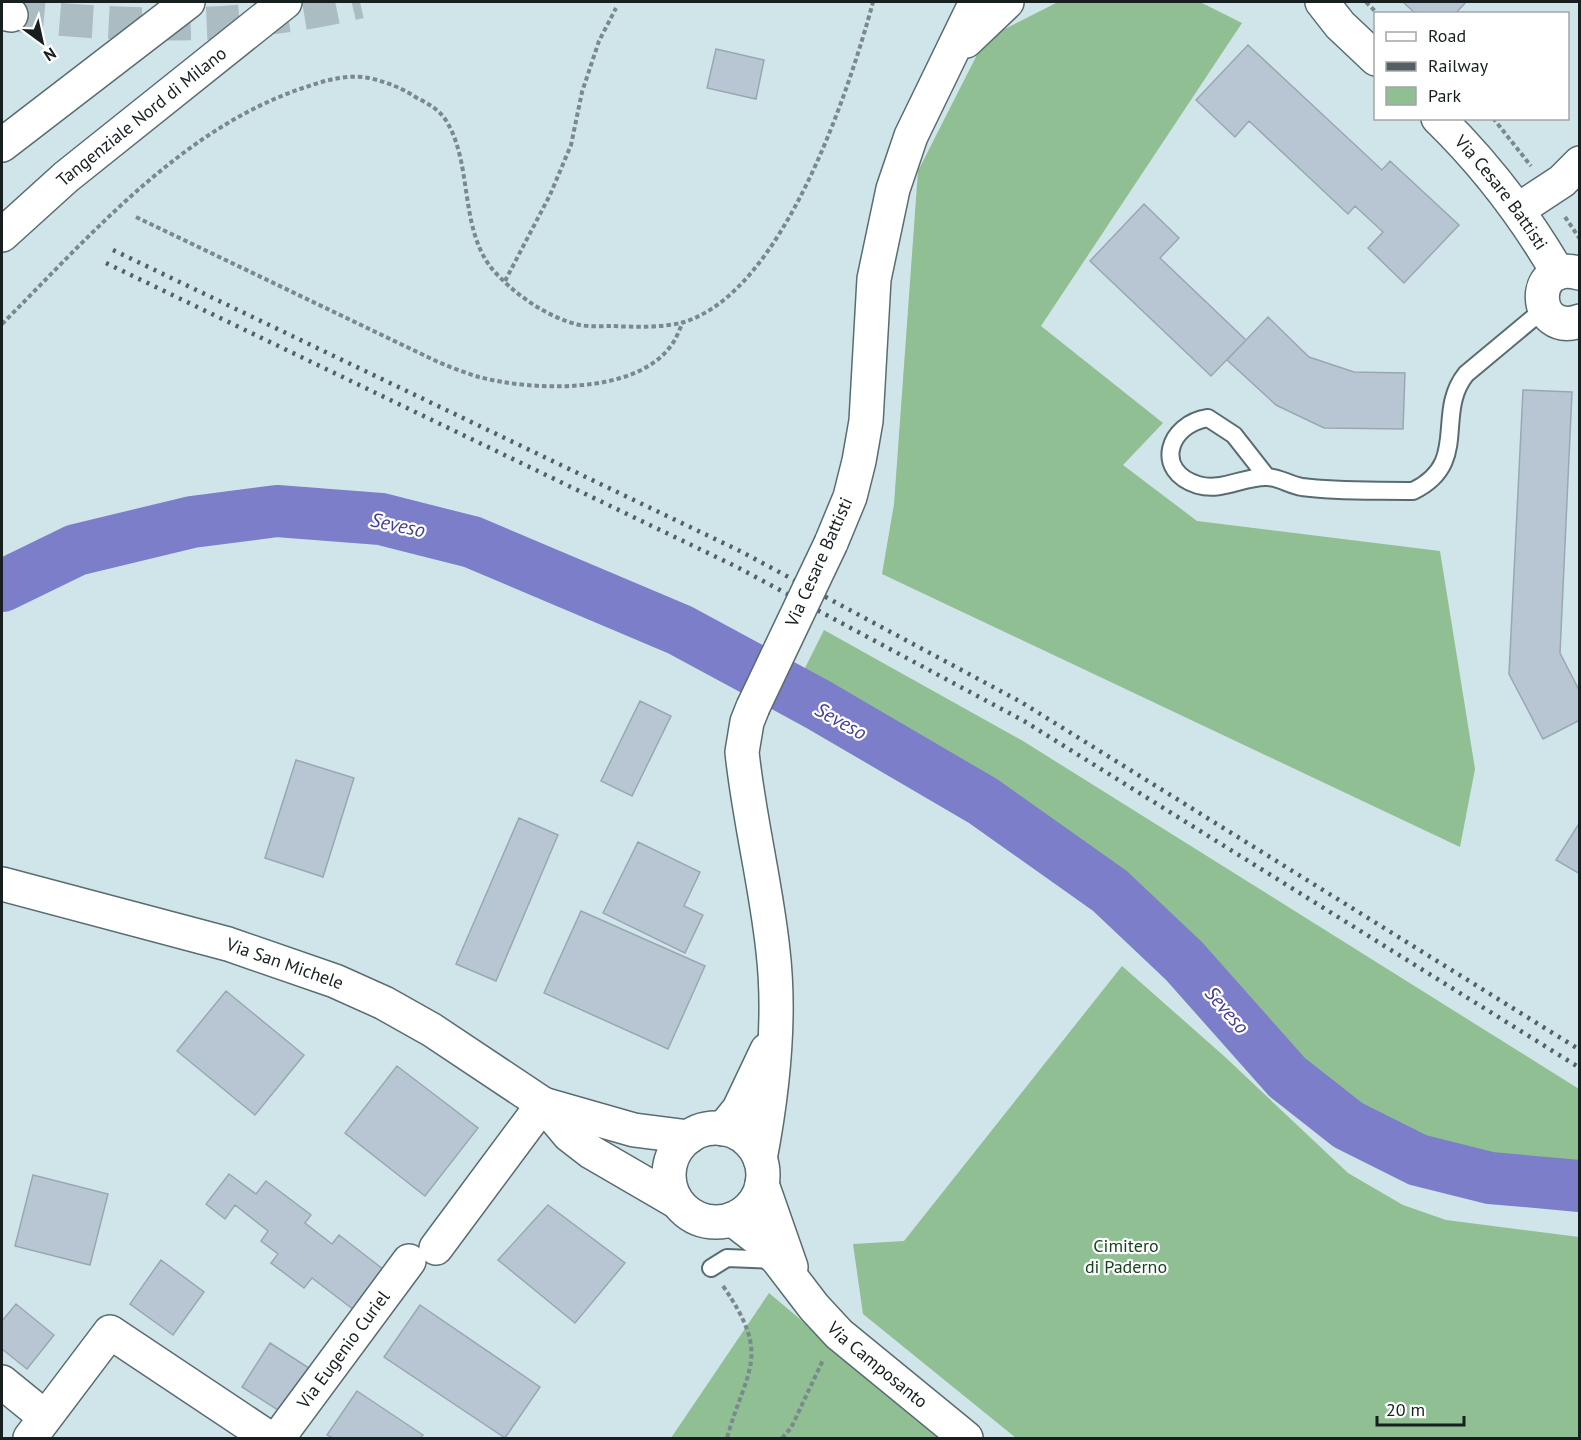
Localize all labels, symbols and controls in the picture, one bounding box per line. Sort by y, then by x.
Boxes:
north arrow [12,12,72,72]
legend [1374,12,1569,120]
text: Road [1428,24,1466,47]
street label: Tangenziale Nord di Milano [51,41,231,191]
text: N [40,43,60,66]
text: Railway [1428,54,1489,77]
text: Park [1428,84,1461,107]
street label: Via Cesare Battisti [1449,129,1553,254]
street label: Via Cesare Battisti [779,494,857,631]
water label: Seveso [368,507,428,543]
water label: Seveso [811,696,871,746]
street label: Via San Michele [222,932,347,994]
water label: Seveso [1199,981,1255,1039]
park label: Cimitero di Paderno [1085,1234,1167,1278]
street label: Via Eugenio Curiel [291,1285,395,1414]
street label: Via Camposanto [822,1316,933,1413]
scale bar [1377,1389,1464,1427]
text: 20 m [1386,1398,1425,1421]

